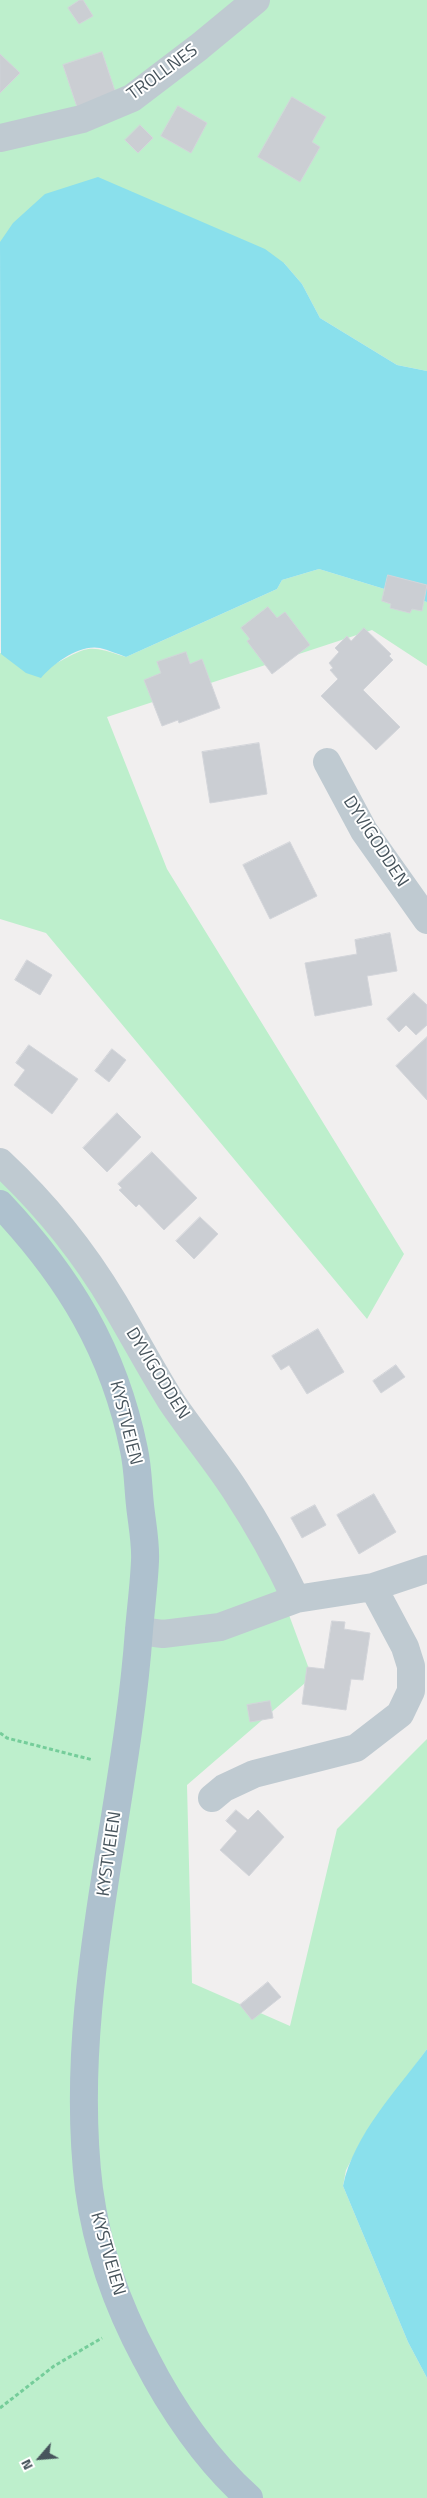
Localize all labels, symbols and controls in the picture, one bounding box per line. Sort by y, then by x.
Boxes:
street label: TROLLNES [124,40,202,106]
street label: DYVIGODDEN [338,793,412,891]
street label: DYVIGODDEN [120,1324,194,1424]
street label: KYSTVEIEN [104,1379,146,1467]
street label: KYSTVEIEN [93,1810,127,1898]
street label: KYSTVEIEN [85,2210,129,2298]
north arrow [15,2433,65,2483]
text: N [15,2456,38,2474]

